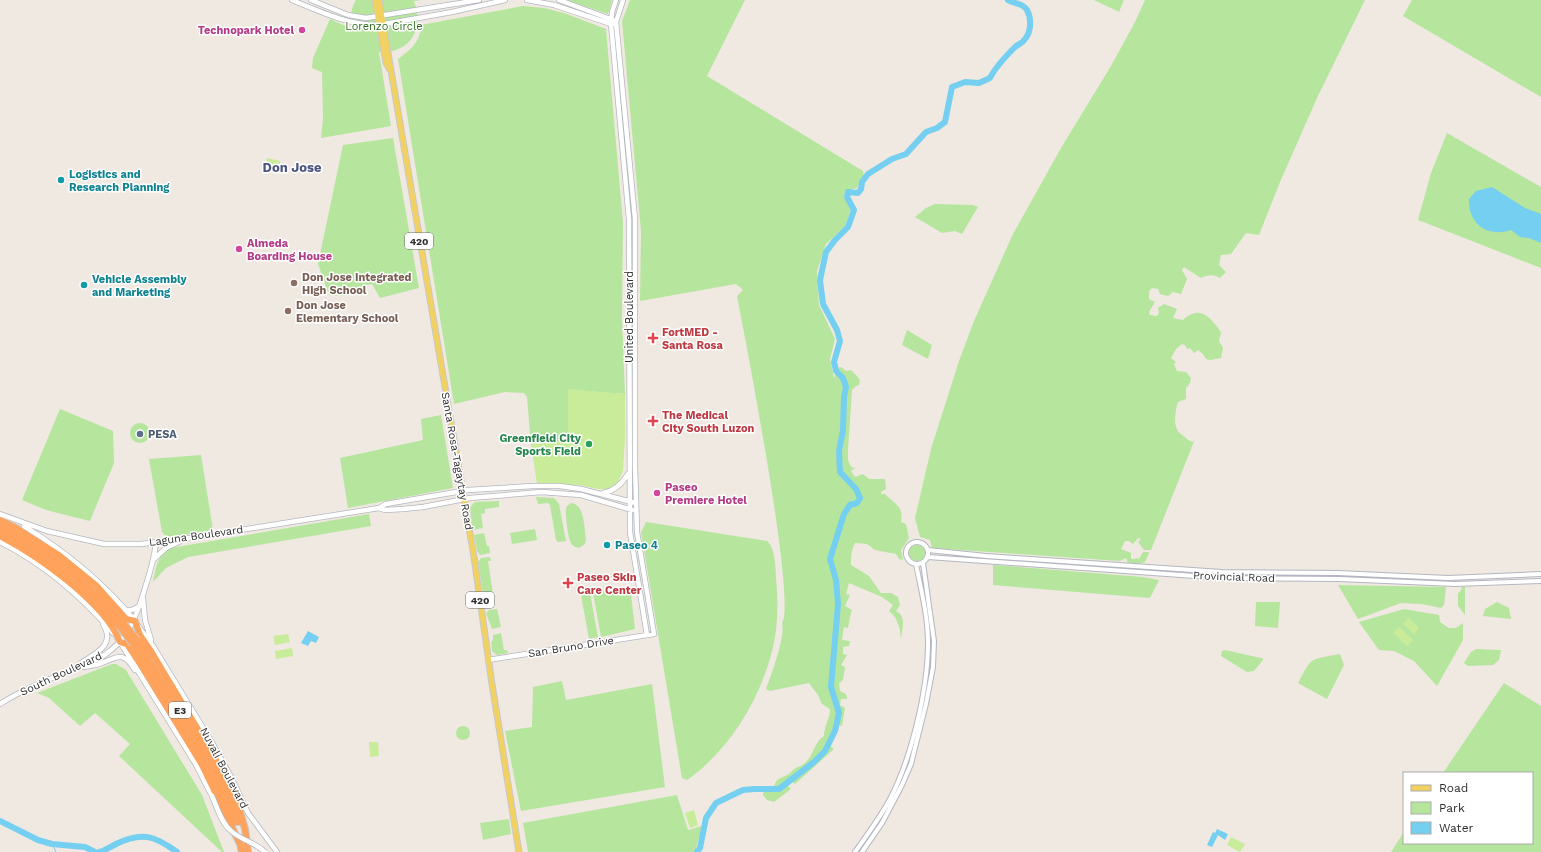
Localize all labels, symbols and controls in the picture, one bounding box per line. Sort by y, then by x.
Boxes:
park label: Lorenzo Circle [345,20,423,33]
place label: Technopark Hotel [198,24,294,37]
marker: Technopark Hotel [297,25,307,35]
district label: Don Jose [263,160,322,175]
place label: Logistics and Research Planning [69,168,170,194]
marker: Logistics and Research Planning [56,175,66,185]
road number: 420 [405,233,433,249]
place label: Almeda Boarding House [247,237,332,263]
marker: Almeda Boarding House [234,244,244,254]
place label: Don Jose Integrated High School [302,271,412,297]
street label: United Boulevard [623,271,636,363]
place label: Vehicle Assembly and Marketing [92,273,188,299]
marker: Don Jose Integrated High School [289,278,299,288]
marker: Vehicle Assembly and Marketing [79,280,89,290]
place label: Don Jose Elementary School [296,299,399,325]
marker: Don Jose Elementary School [283,306,293,316]
place label: FortMED - Santa Rosa [662,326,723,352]
marker: FortMED - Santa Rosa [647,332,659,344]
street label: Santa Rosa-Tagaytay Road [438,391,476,531]
place label: The Medical City South Luzon [662,409,755,435]
marker: The Medical City South Luzon [647,415,659,427]
place label: PESA [148,428,177,441]
marker: PESA [135,429,145,439]
place label: Greenfield City Sports Field [499,432,582,458]
marker: Greenfield City Sports Field [584,439,594,449]
place label: Paseo Premiere Hotel [665,481,747,507]
marker: Paseo Premiere Hotel [652,488,662,498]
street label: Laguna Boulevard [148,523,244,549]
place label: Paseo 4 [615,539,658,552]
marker: Paseo 4 [602,540,612,550]
street label: Provincial Road [1193,569,1275,585]
place label: Paseo Skin Care Center [577,571,642,597]
marker: Paseo Skin Care Center [562,577,574,589]
road number: 420 [466,592,494,608]
street label: San Bruno Drive [527,634,615,660]
street label: South Boulevard [18,649,104,699]
road number: E3 [169,702,191,718]
street label: Nuvali Boulevard [197,725,251,811]
legend [1403,772,1533,844]
text: Road [1439,781,1468,795]
text: Park [1439,801,1465,815]
text: Water [1439,821,1474,835]

